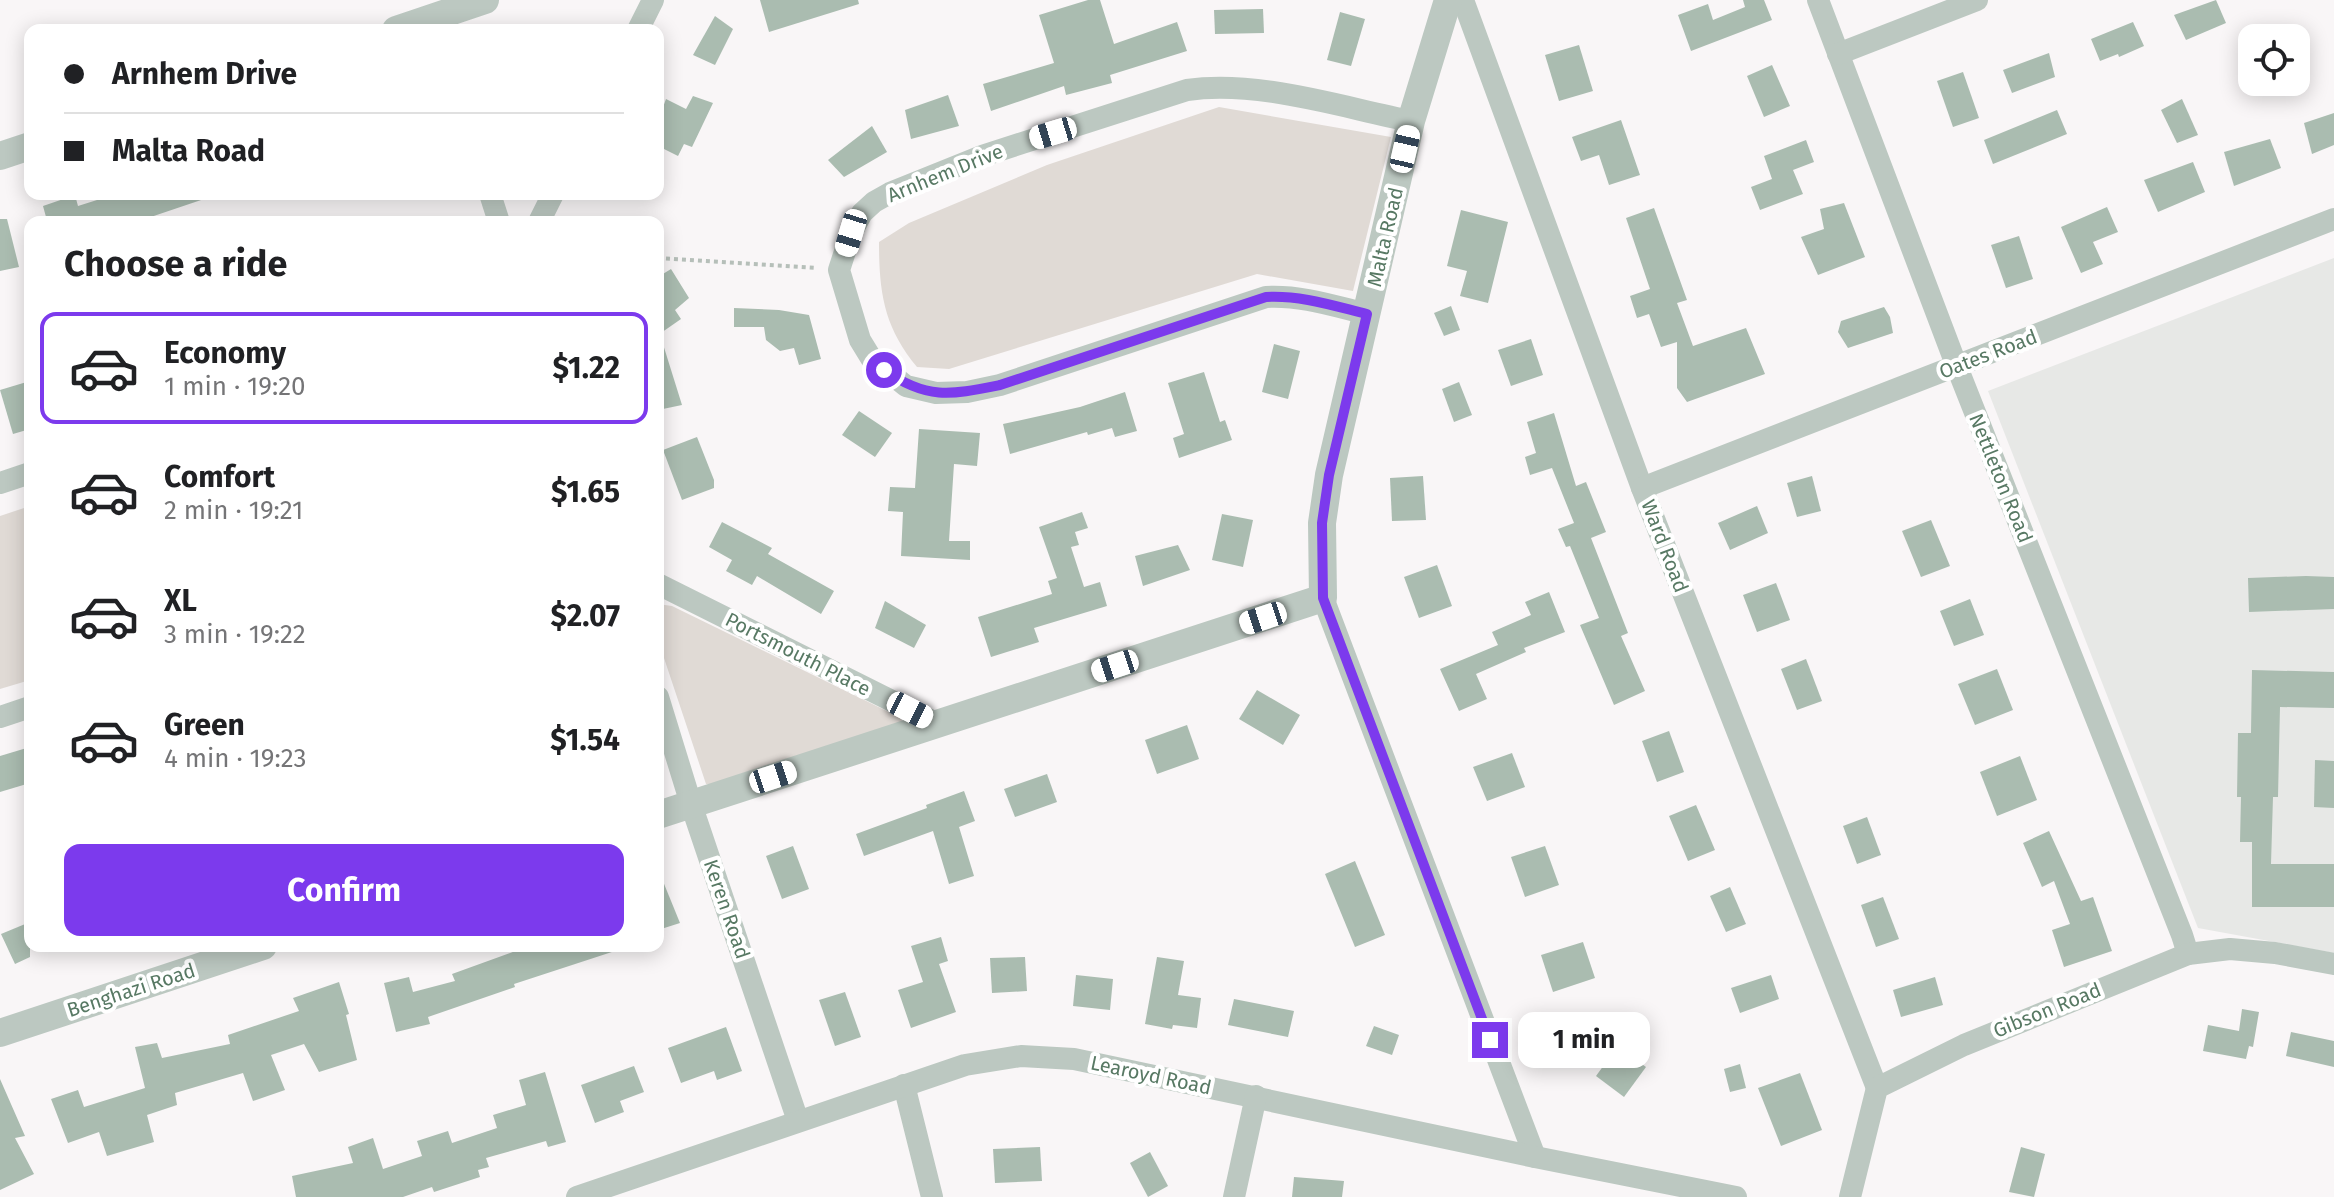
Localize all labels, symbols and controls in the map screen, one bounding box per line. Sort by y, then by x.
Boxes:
map controls [2238,24,2310,96]
button: locate [2238,24,2310,96]
text: Arnhem Drive [112,56,297,92]
car [1027,115,1079,151]
car [1388,123,1422,175]
text: Malta Road [112,133,265,169]
street label: Arnhem Drive [884,139,1006,207]
street label: Malta Road [1362,185,1408,289]
car [833,207,869,259]
text: Choose a ride [64,242,287,286]
street label: Oates Road [1936,324,2040,384]
icon: car [68,332,140,404]
text: Economy [164,335,286,371]
text: $1.22 [552,350,620,386]
route start [866,352,902,388]
text: 1 min · 19:20 [164,371,306,402]
street label: Nettleton Road [1964,410,2038,546]
icon: car [68,456,140,528]
text: Comfort [164,459,275,495]
text: $1.65 [551,474,620,510]
text: 2 min · 19:21 [164,495,303,526]
street label: Ward Road [1636,496,1694,596]
icon: car [68,580,140,652]
text: XL [164,583,197,619]
text: $2.07 [551,598,620,634]
car [1236,599,1290,637]
street label: Portsmouth Place [721,607,875,701]
text: 3 min · 19:22 [164,619,306,650]
car [1088,647,1142,685]
car [883,688,937,732]
icon: car [68,704,140,776]
text: Green [164,707,245,743]
text: $1.54 [550,722,620,758]
text: 4 min · 19:23 [164,743,306,774]
car [746,758,800,796]
button: Confirm [64,844,624,936]
street label: Keren Road [699,856,755,962]
street label: Benghazi Road [64,958,198,1022]
street label: Gibson Road [1990,977,2104,1043]
callout: 1 min [1518,1012,1650,1068]
route end [1472,1022,1508,1058]
text: 1 min [1553,1024,1615,1055]
street label: Learoyd Road [1088,1050,1214,1100]

